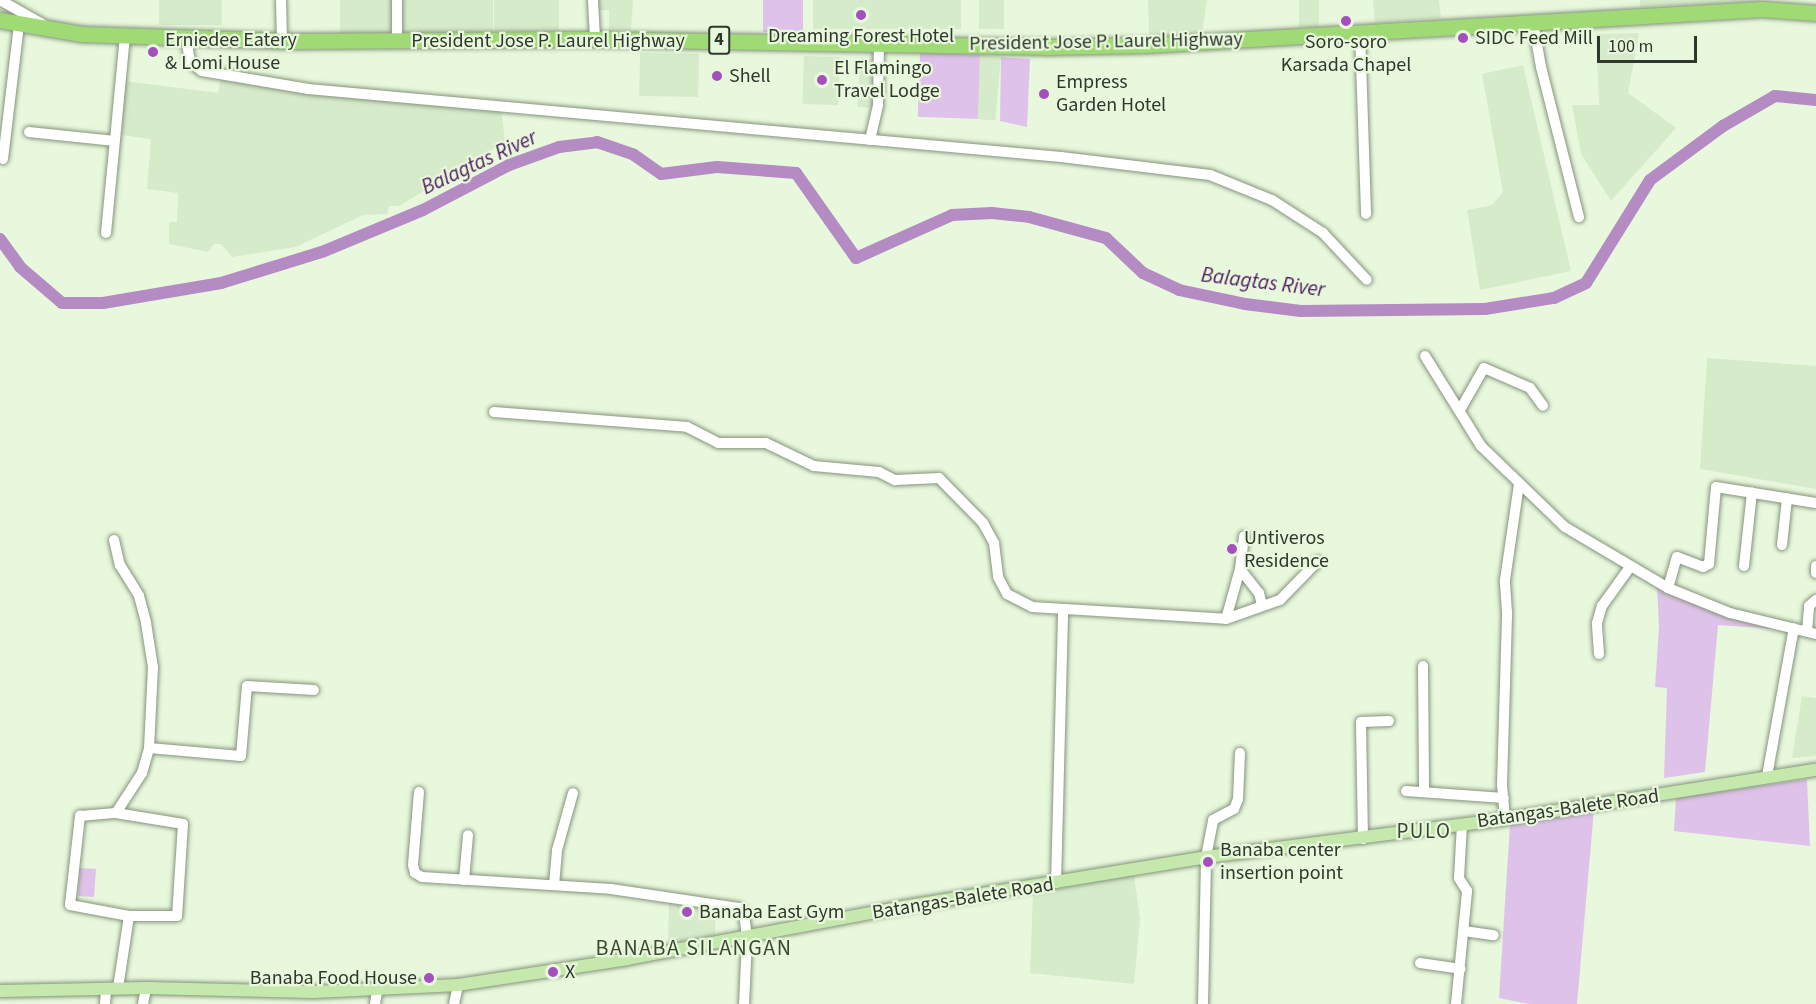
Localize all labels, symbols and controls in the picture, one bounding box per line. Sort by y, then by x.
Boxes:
marker: Dreaming Forest Hotel [854,8,868,22]
marker: Soro-soro Karsada Chapel [1339,14,1353,28]
place label: Dreaming Forest Hotel [768,24,954,48]
scale bar [1600,24,1700,62]
road number: 4 [707,25,731,55]
place label: SIDC Feed Mill [1475,26,1593,50]
place label: Erniedee Eatery & Lomi House [165,28,297,75]
street label: President Jose P. Laurel Highway [969,28,1243,56]
street label: President Jose P. Laurel Highway [411,29,685,53]
place label: Soro-soro Karsada Chapel [1281,30,1411,77]
marker: SIDC Feed Mill [1456,31,1470,45]
text: 100 m [1608,34,1653,59]
marker: Erniedee Eatery & Lomi House [146,45,160,59]
place label: El Flamingo Travel Lodge [834,56,940,103]
place label: Shell [729,64,771,88]
marker: Shell [710,69,724,83]
place label: Empress Garden Hotel [1056,70,1166,117]
marker: El Flamingo Travel Lodge [815,73,829,87]
marker: Empress Garden Hotel [1037,87,1051,101]
water label: Balagtas River [417,124,541,200]
water label: Balagtas River [1200,262,1326,302]
place label: Untiveros Residence [1244,526,1329,573]
marker: Untiveros Residence [1225,542,1239,556]
street label: Batangas-Balete Road [1475,784,1661,834]
district label: PULO [1396,818,1452,844]
place label: Banaba center insertion point [1220,838,1343,885]
marker: Banaba center insertion point [1201,855,1215,869]
street label: Batangas-Balete Road [870,873,1056,925]
place label: Banaba East Gym [699,900,844,924]
marker: Banaba East Gym [680,905,694,919]
district label: BANABA SILANGAN [596,936,792,962]
place label: X [565,960,575,984]
marker: X [546,965,560,979]
place label: Banaba Food House [250,966,417,990]
marker: Banaba Food House [422,971,436,985]

